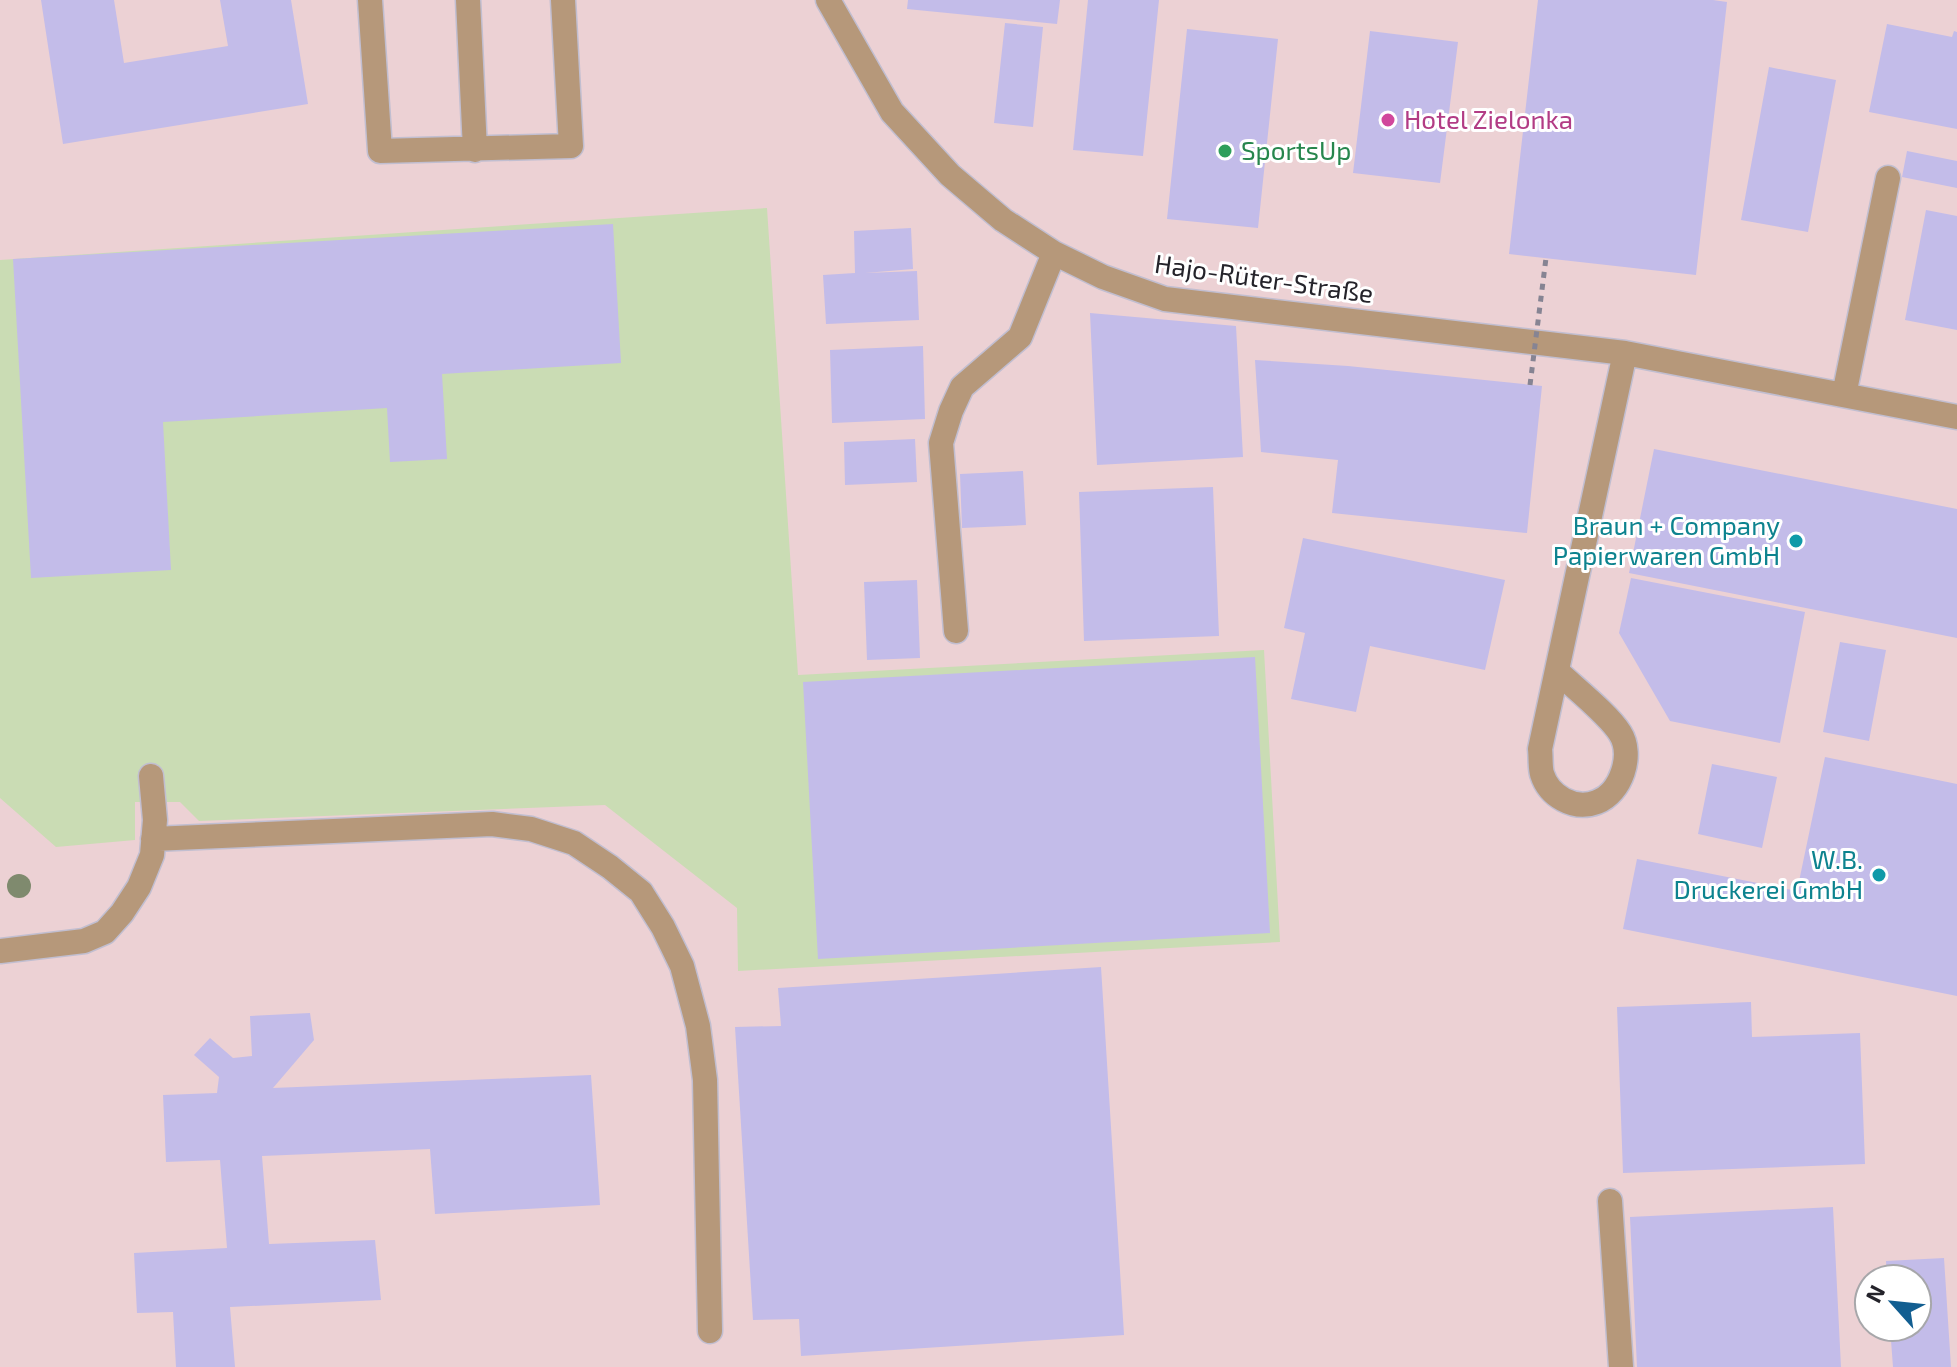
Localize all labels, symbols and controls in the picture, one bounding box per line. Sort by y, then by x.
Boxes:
place label: Hotel Zielonka [1404,103,1573,134]
marker: Hotel Zielonka [1379,111,1397,129]
place label: SportsUp [1241,134,1351,165]
marker: SportsUp [1216,142,1234,160]
street label: Hajo-Rüter-Straße [1153,247,1376,308]
place label: Braun + Company Papierwaren GmbH [1553,509,1780,570]
marker: Braun + Company Papierwaren GmbH [1787,532,1805,550]
place label: W.B. Druckerei GmbH [1673,843,1863,904]
marker: W.B. Druckerei GmbH [1870,866,1888,884]
north arrow [1853,1263,1933,1343]
text: N [1859,1280,1889,1306]

